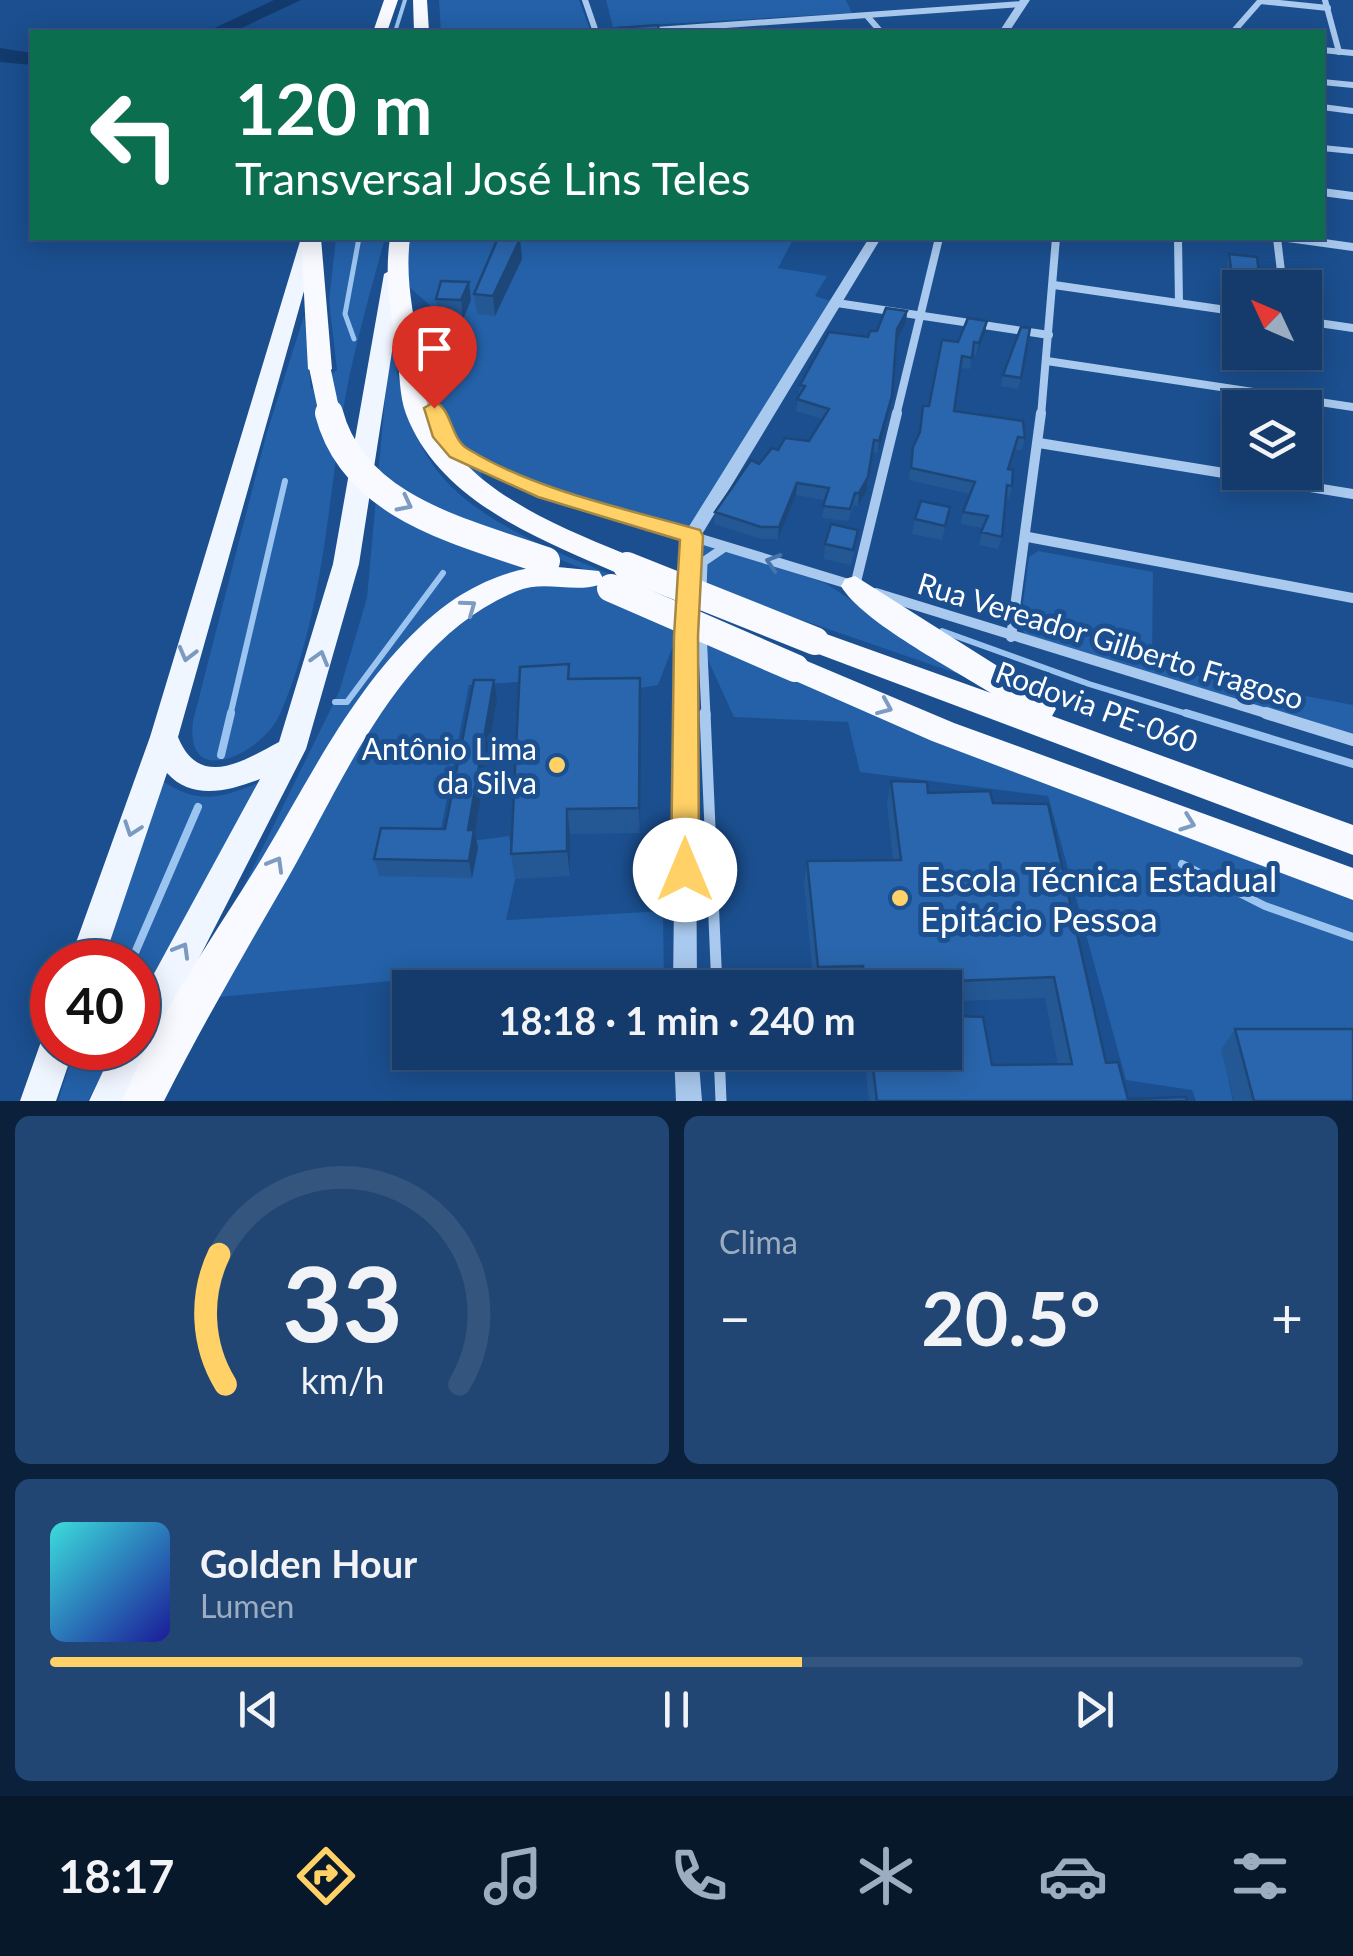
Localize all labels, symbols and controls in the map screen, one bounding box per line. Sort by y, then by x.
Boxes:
text: 120 m [235,66,432,150]
icon: left [70,70,200,200]
text: Transversal José Lins Teles [235,151,750,205]
north arrow [1222,270,1322,370]
map controls [1222,270,1322,490]
pin [392,306,477,409]
icon: arrive [407,321,462,376]
button: layers [1222,390,1322,490]
one-way arrow [395,492,413,511]
one-way arrow [766,553,783,574]
street label: Rua Vereador Gilberto Fragoso [914,564,1308,716]
one-way arrow [458,601,476,618]
one-way arrow [178,644,199,662]
one-way arrow [308,650,329,667]
street label: Rodovia PE-060 [991,653,1203,759]
one-way arrow [875,695,893,715]
place label: Antônio Lima da Silva [362,730,537,800]
marker: Antônio Lima da Silva [546,754,568,776]
one-way arrow [1179,811,1196,832]
position arrow [633,818,737,922]
one-way arrow [123,820,144,837]
one-way arrow [264,857,283,875]
place label: Escola Técnica Estadual Epitácio Pessoa [920,857,1277,939]
marker: Escola Técnica Estadual Epitácio Pessoa [889,887,911,909]
speed limit sign: 40 [30,940,160,1070]
one-way arrow [169,943,189,961]
text: 18:18 · 1 min · 240 m [498,997,856,1043]
text: Clima [719,1222,798,1261]
text: 33 [282,1239,402,1364]
text: 20.5° [921,1272,1101,1362]
text: − [719,1284,751,1350]
text: + [1271,1284,1303,1350]
text: km/h [300,1359,384,1402]
text: Golden Hour [200,1540,417,1586]
text: Lumen [200,1586,294,1625]
icon: previous [231,1682,286,1737]
icon: pause [649,1682,704,1737]
icon: next [1067,1682,1122,1737]
icon: directions [291,1841,361,1911]
icon: music [478,1841,548,1911]
icon: phone [664,1841,734,1911]
icon: climate [851,1841,921,1911]
icon: car [1038,1841,1108,1911]
icon: filters [1225,1841,1295,1911]
text: 18:17 [58,1849,174,1903]

